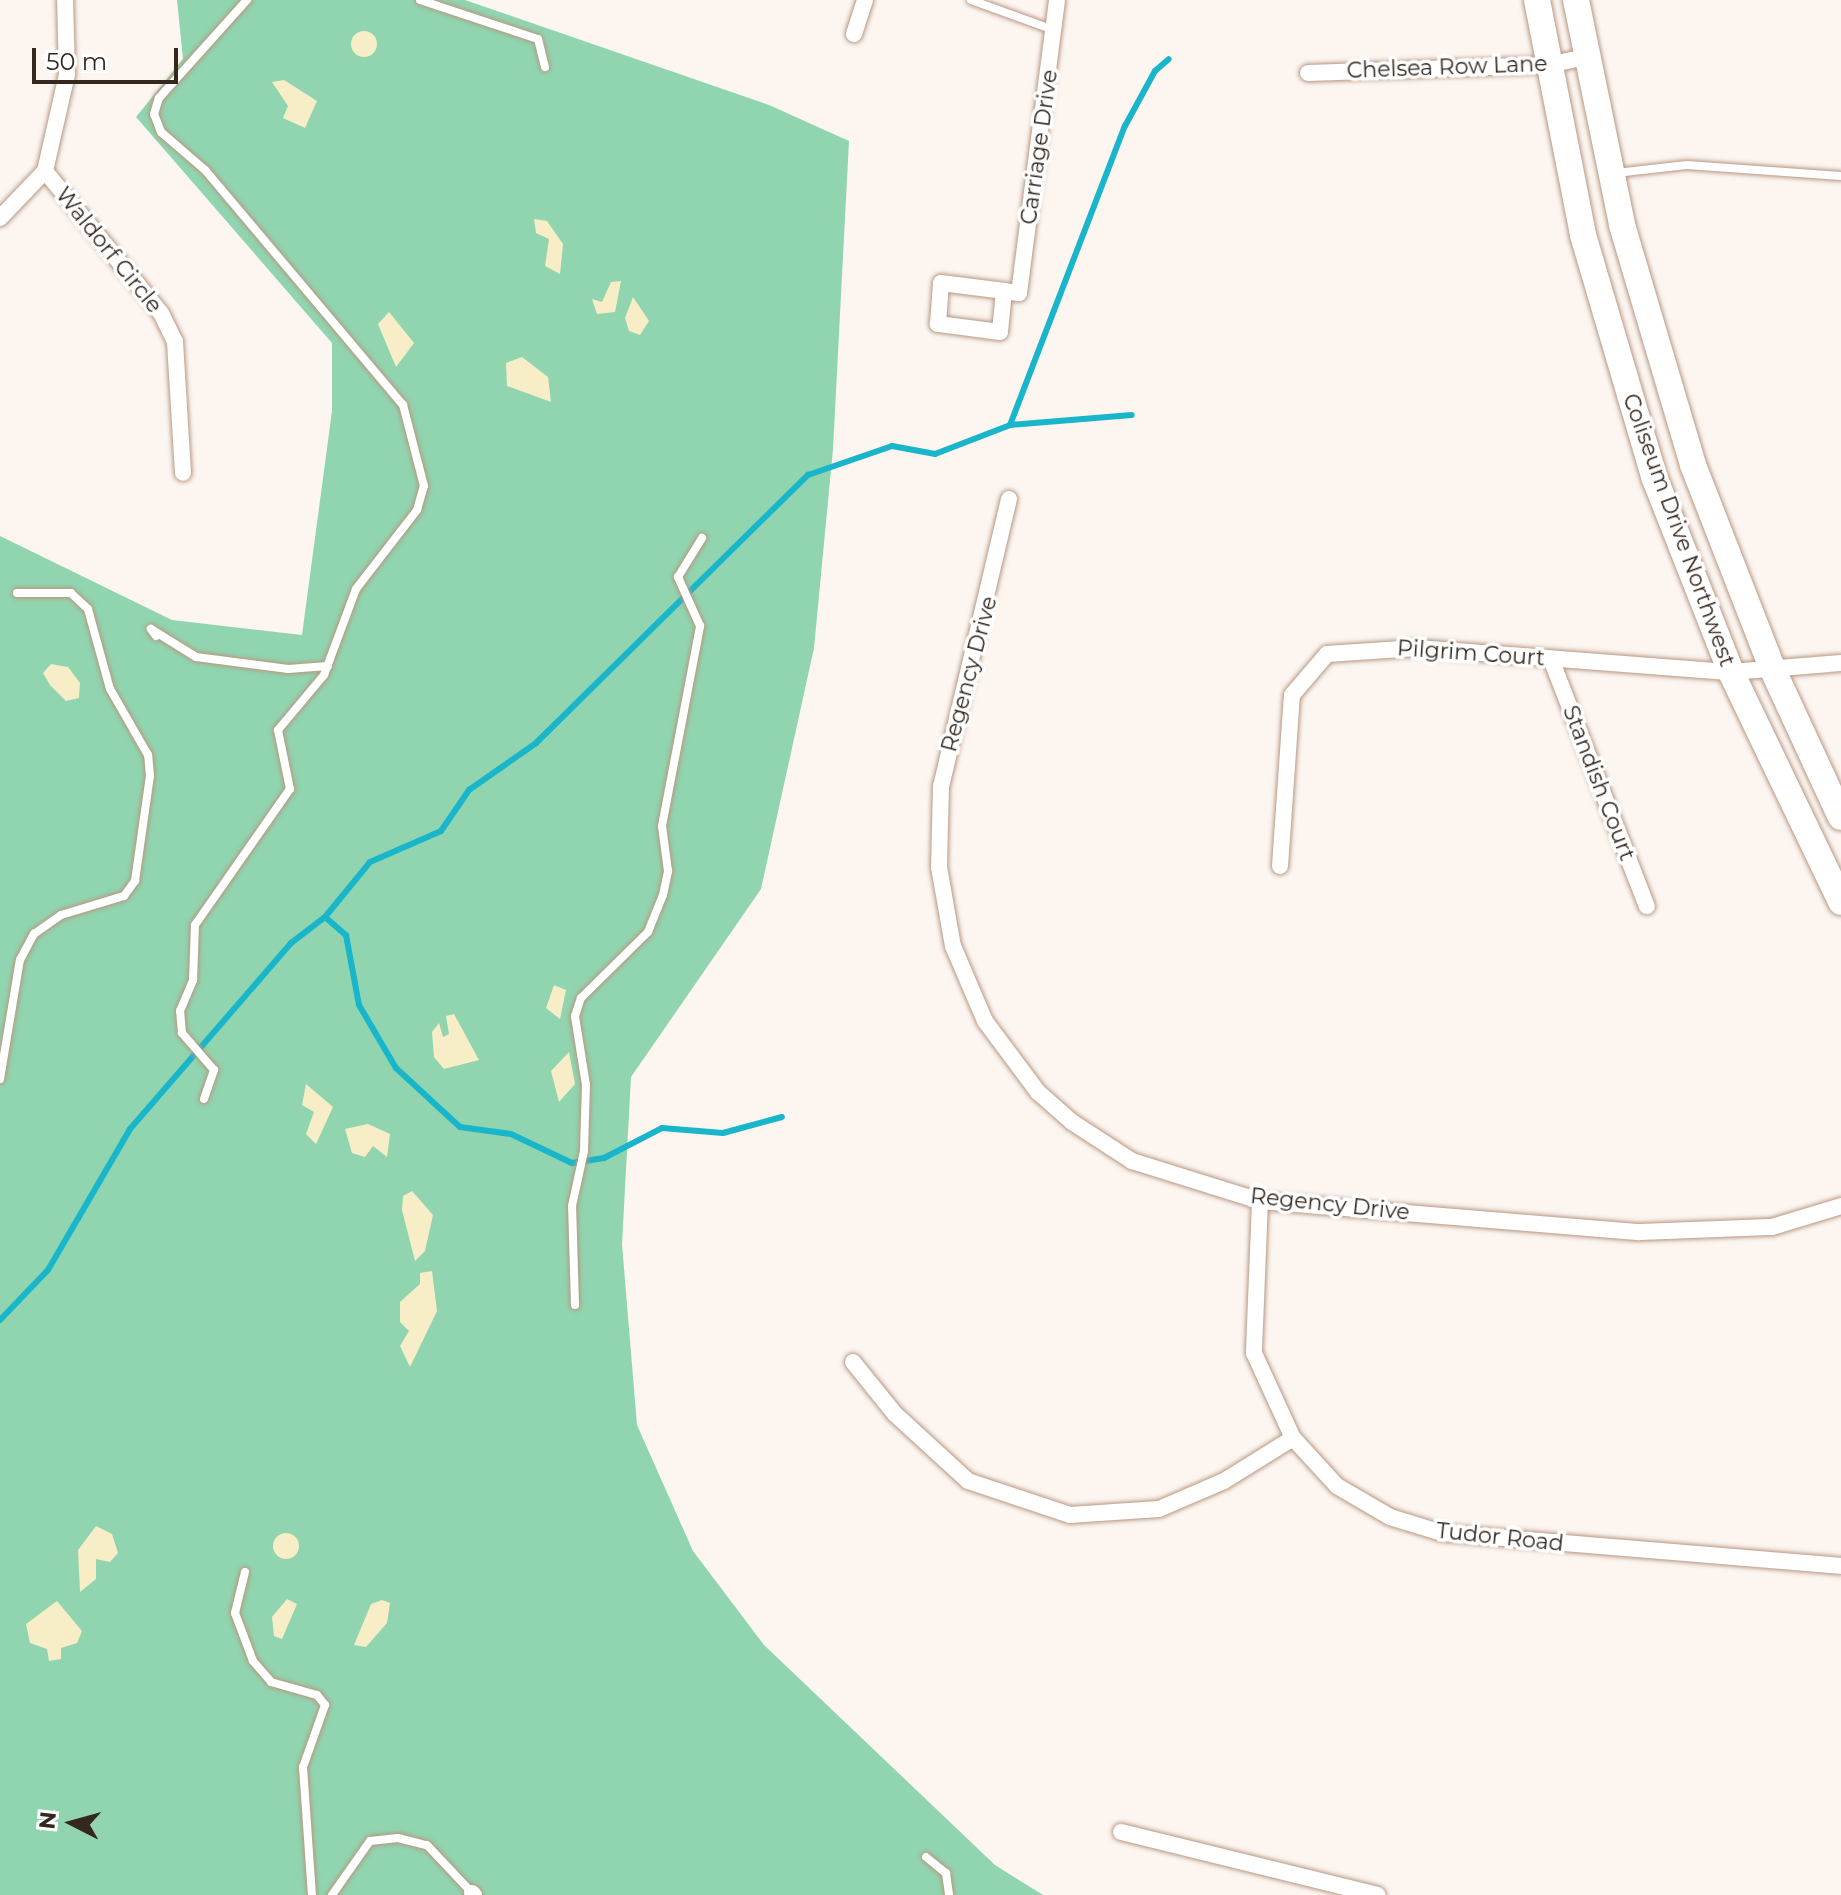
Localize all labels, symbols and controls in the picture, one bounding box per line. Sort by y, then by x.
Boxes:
scale bar [36,32,182,82]
text: 50 m [46,47,107,76]
street label: Chelsea Row Lane [1346,50,1548,84]
street label: Carriage Drive [1015,68,1063,226]
street label: Waldorf Circle [50,182,168,318]
street label: Coliseum Drive Northwest [1617,390,1741,670]
street label: Regency Drive [936,593,1002,755]
street label: Pilgrim Court [1396,635,1546,671]
street label: Standish Court [1557,702,1641,864]
street label: Regency Drive [1249,1183,1411,1225]
street label: Tudor Road [1435,1517,1565,1557]
north arrow [32,1783,112,1863]
text: N [33,1810,62,1831]

